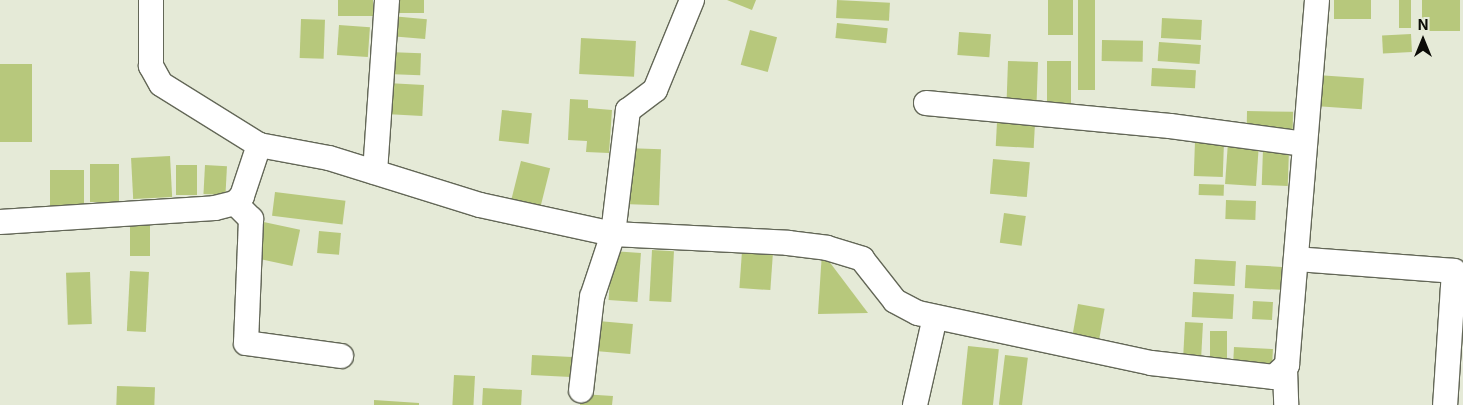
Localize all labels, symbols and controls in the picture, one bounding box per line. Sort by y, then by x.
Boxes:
north arrow [1398,15,1448,65]
text: N [1418,16,1428,33]

